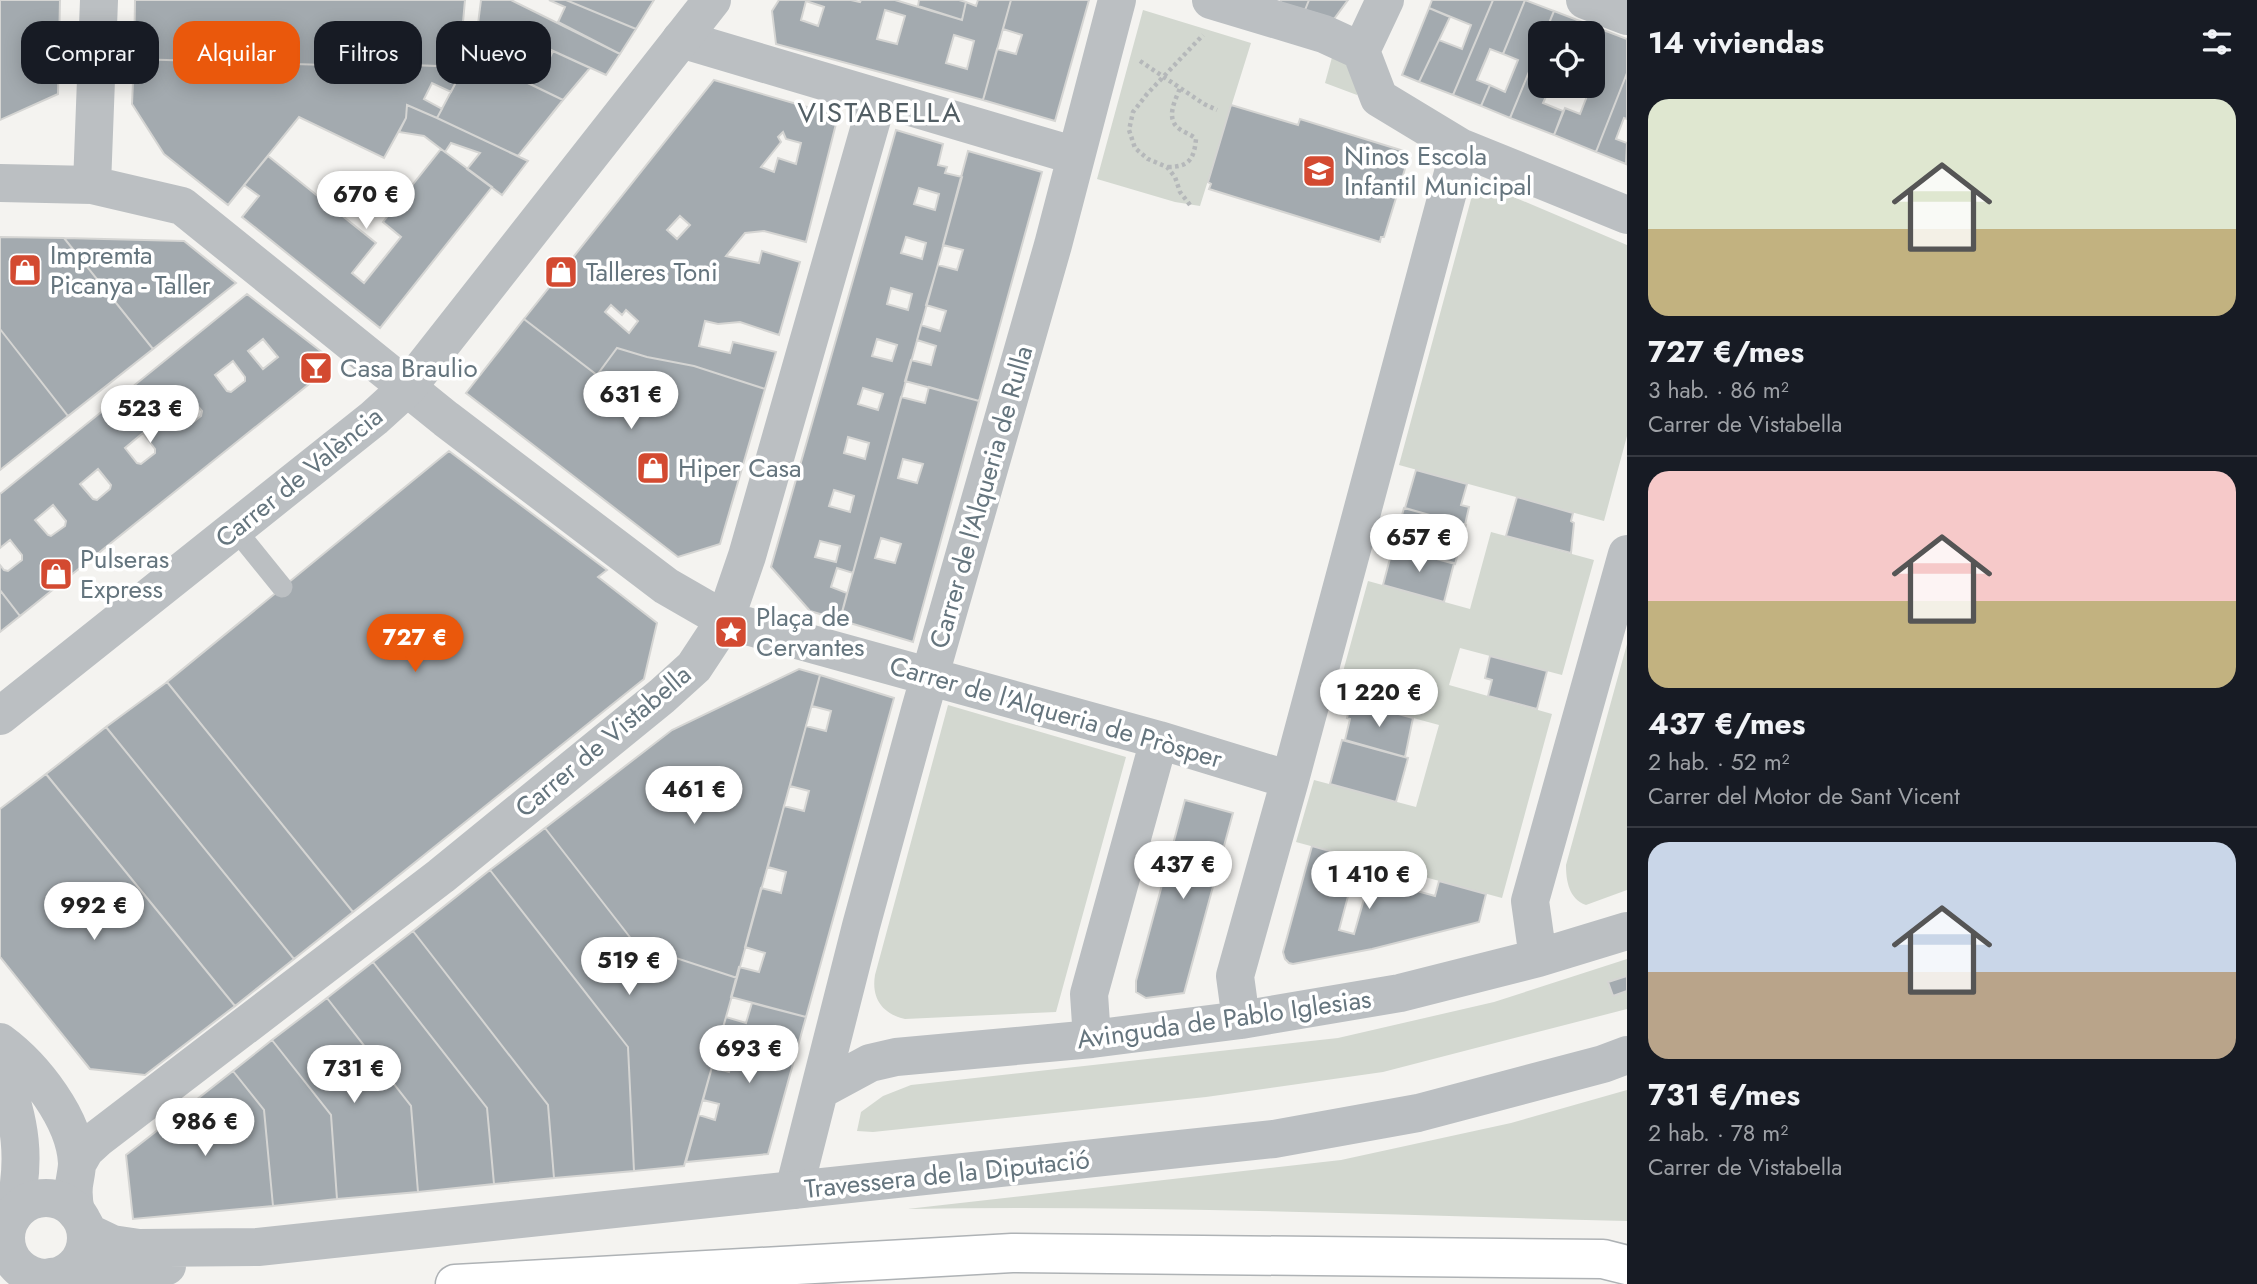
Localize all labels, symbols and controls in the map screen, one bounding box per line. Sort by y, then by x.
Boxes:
chip: Comprar [21,21,159,84]
chip: Alquilar [173,21,300,84]
chip: Filtros [314,21,422,84]
chip: Nuevo [436,21,551,84]
map controls [1528,21,1605,98]
button: locate [1528,21,1605,98]
text: 14 viviendas [1648,21,1824,64]
icon: filters [2198,23,2236,61]
district label: VISTABELLA [798,92,962,133]
place label: Ninos Escola Infantil Municipal [1344,137,1532,205]
icon: home [1879,144,2005,270]
school or university icon: Ninos Escola Infantil Municipal [1300,152,1338,190]
pin: 670 € [317,172,415,231]
text: 670 € [333,177,399,211]
place label: Impremta Picanya - Taller [50,236,211,304]
shop icon: Impremta Picanya - Taller [6,251,44,289]
shop icon: Talleres Toni [542,253,580,291]
place label: Talleres Toni [586,253,718,291]
text: 727 €/mes [1648,330,1804,373]
street label: Carrer de l'Alqueria de Rulla [920,341,1042,653]
bar icon: Casa Braulio [297,349,335,387]
place label: Casa Braulio [340,349,478,387]
pin: 631 € [582,372,680,431]
text: 3 hab. · 86 m² [1648,373,1789,407]
text: 631 € [599,377,663,411]
pin: 523 € [101,386,199,445]
text: 523 € [117,391,183,425]
street label: Carrer de València [207,398,391,556]
text: Carrer de Vistabella [1648,407,1842,441]
shop icon: Hiper Casa [634,449,672,487]
place label: Hiper Casa [678,449,802,487]
pin: 657 € [1370,514,1468,574]
icon: home [1879,516,2005,642]
text: 657 € [1386,520,1452,554]
place label: Pulseras Express [80,540,169,608]
shop icon: Pulseras Express [37,555,75,593]
place label: Plaça de Cervantes [756,598,865,666]
place icon: Plaça de Cervantes [712,613,750,651]
pin: 727 € [366,614,464,674]
text: 727 € [383,620,447,654]
street label: Carrer de l'Alqueria de Pròsper [885,646,1227,778]
street label: Carrer de Vistabella [507,656,699,826]
pin: 1 220 € [1314,670,1444,729]
text: 1 220 € [1336,675,1422,709]
text: 437 €/mes [1648,702,1805,745]
text: 2 hab. · 52 m² [1648,745,1790,779]
pin: 461 € [645,766,743,826]
text: 461 € [661,772,727,806]
text: Carrer del Motor de Sant Vicent [1648,779,1960,813]
pin: 437 € [1134,842,1232,901]
text: 437 € [1150,847,1216,881]
pin: 1 410 € [1304,852,1434,911]
text: 1 410 € [1327,857,1411,891]
pin: 992 € [45,883,143,942]
icon: home [1879,887,2005,1013]
text: 992 € [60,888,128,922]
pin: 519 € [580,937,678,997]
text: 519 € [597,943,661,977]
street label: Avinguda de Pablo Iglesias [1074,980,1374,1058]
pin: 693 € [700,1026,798,1085]
text: 693 € [715,1031,783,1065]
pin: 731 € [305,1046,403,1105]
text: 731 € [323,1051,385,1085]
text: 731 €/mes [1648,1073,1800,1116]
pin: 986 € [156,1098,254,1158]
text: 986 € [171,1104,239,1138]
text: 2 hab. · 78 m² [1648,1116,1788,1150]
street label: Travessera de la Diputació [802,1140,1092,1208]
text: Carrer de Vistabella [1648,1150,1842,1184]

